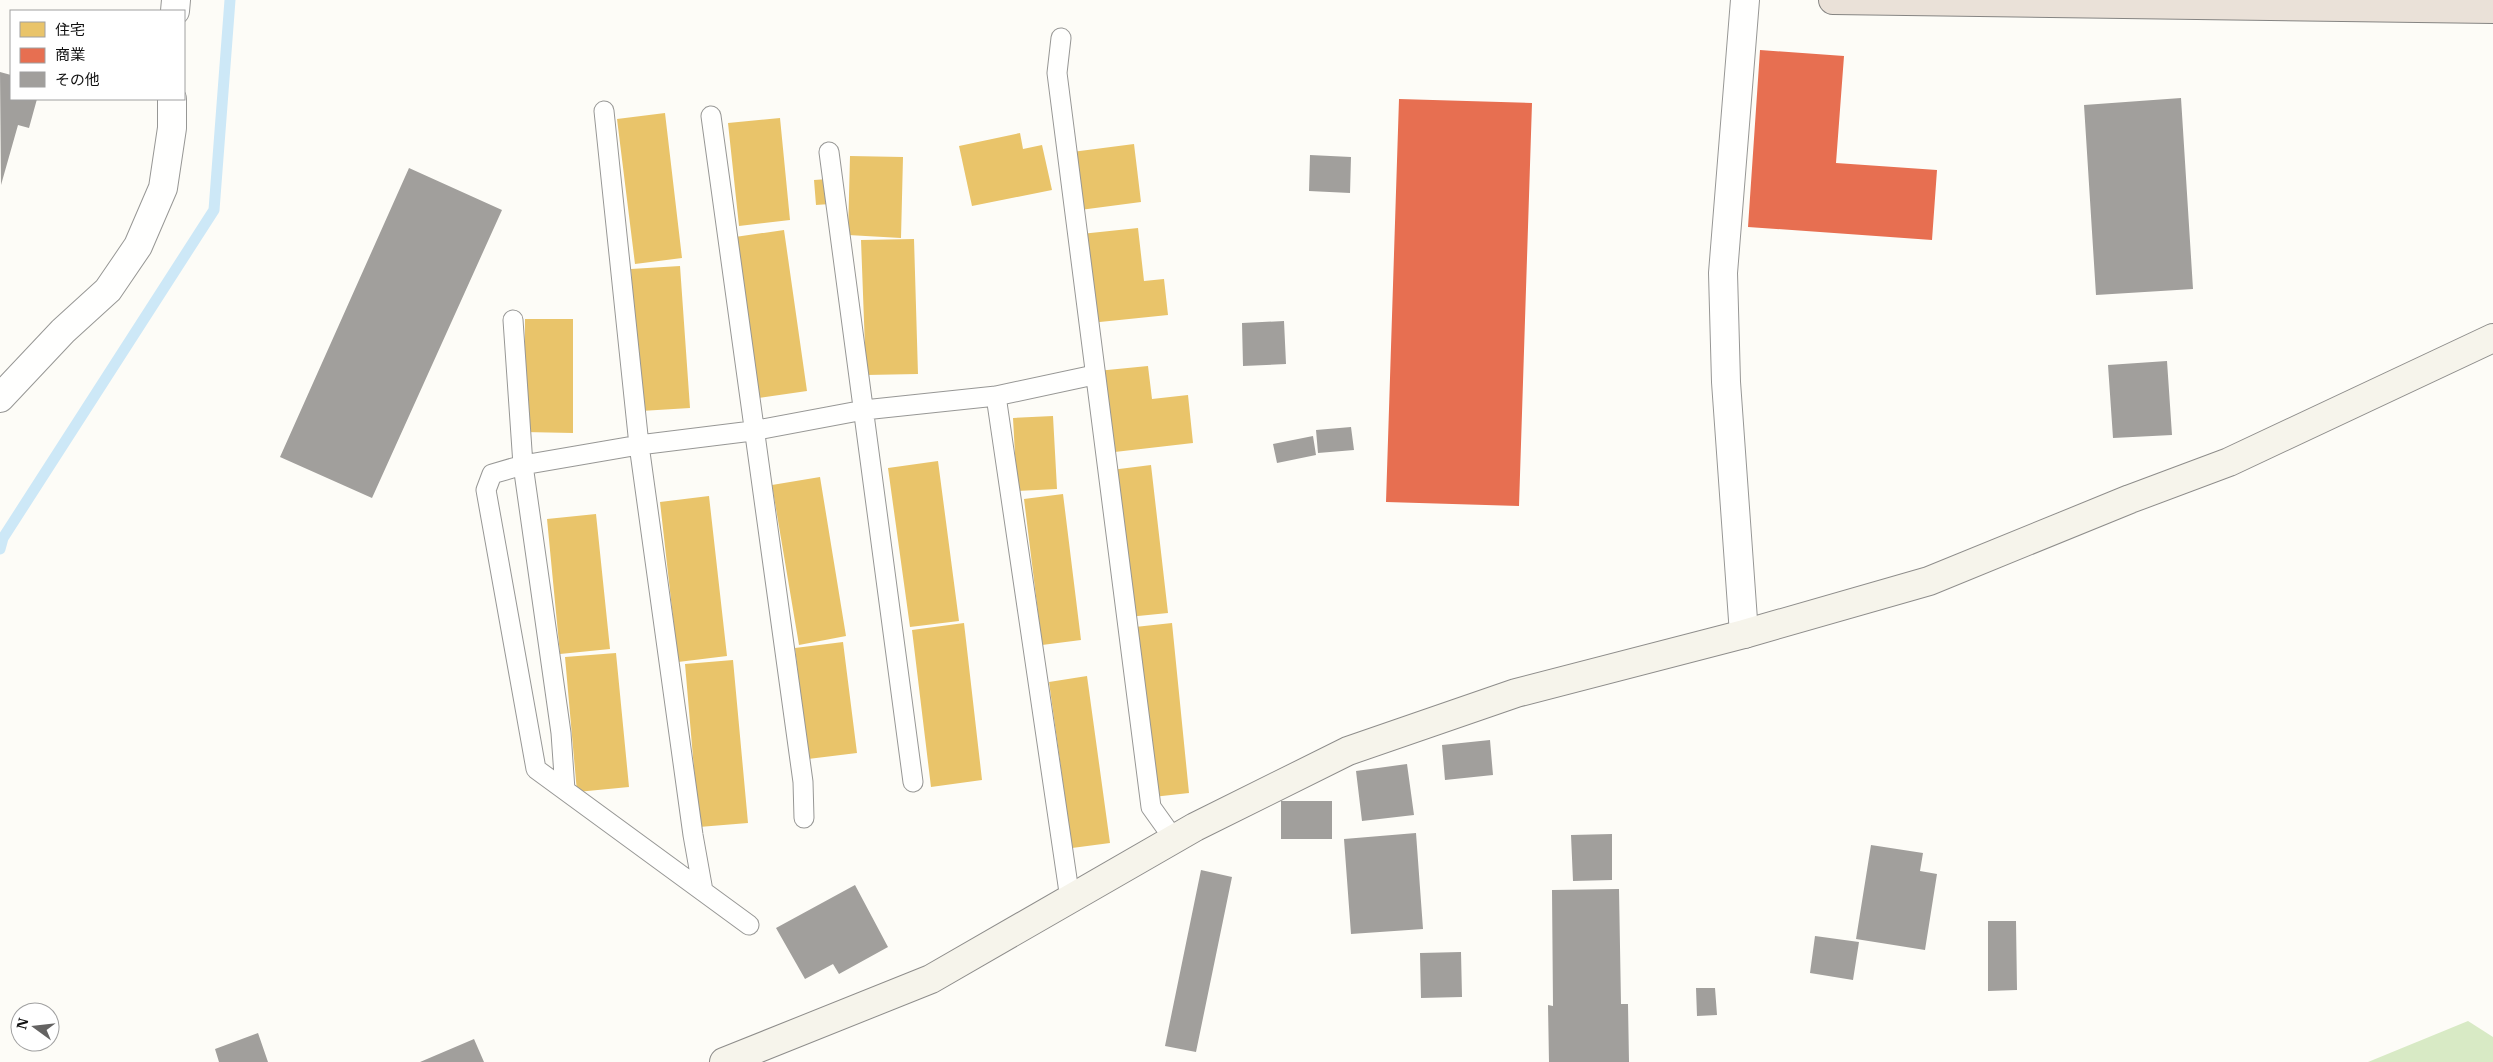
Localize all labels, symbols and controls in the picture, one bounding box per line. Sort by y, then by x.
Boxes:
legend [10,10,185,100]
text: 住宅 [55,20,85,39]
text: 商業 [55,45,85,64]
text: その他 [55,70,100,89]
north arrow [10,1002,60,1052]
text: N [12,1016,33,1031]

